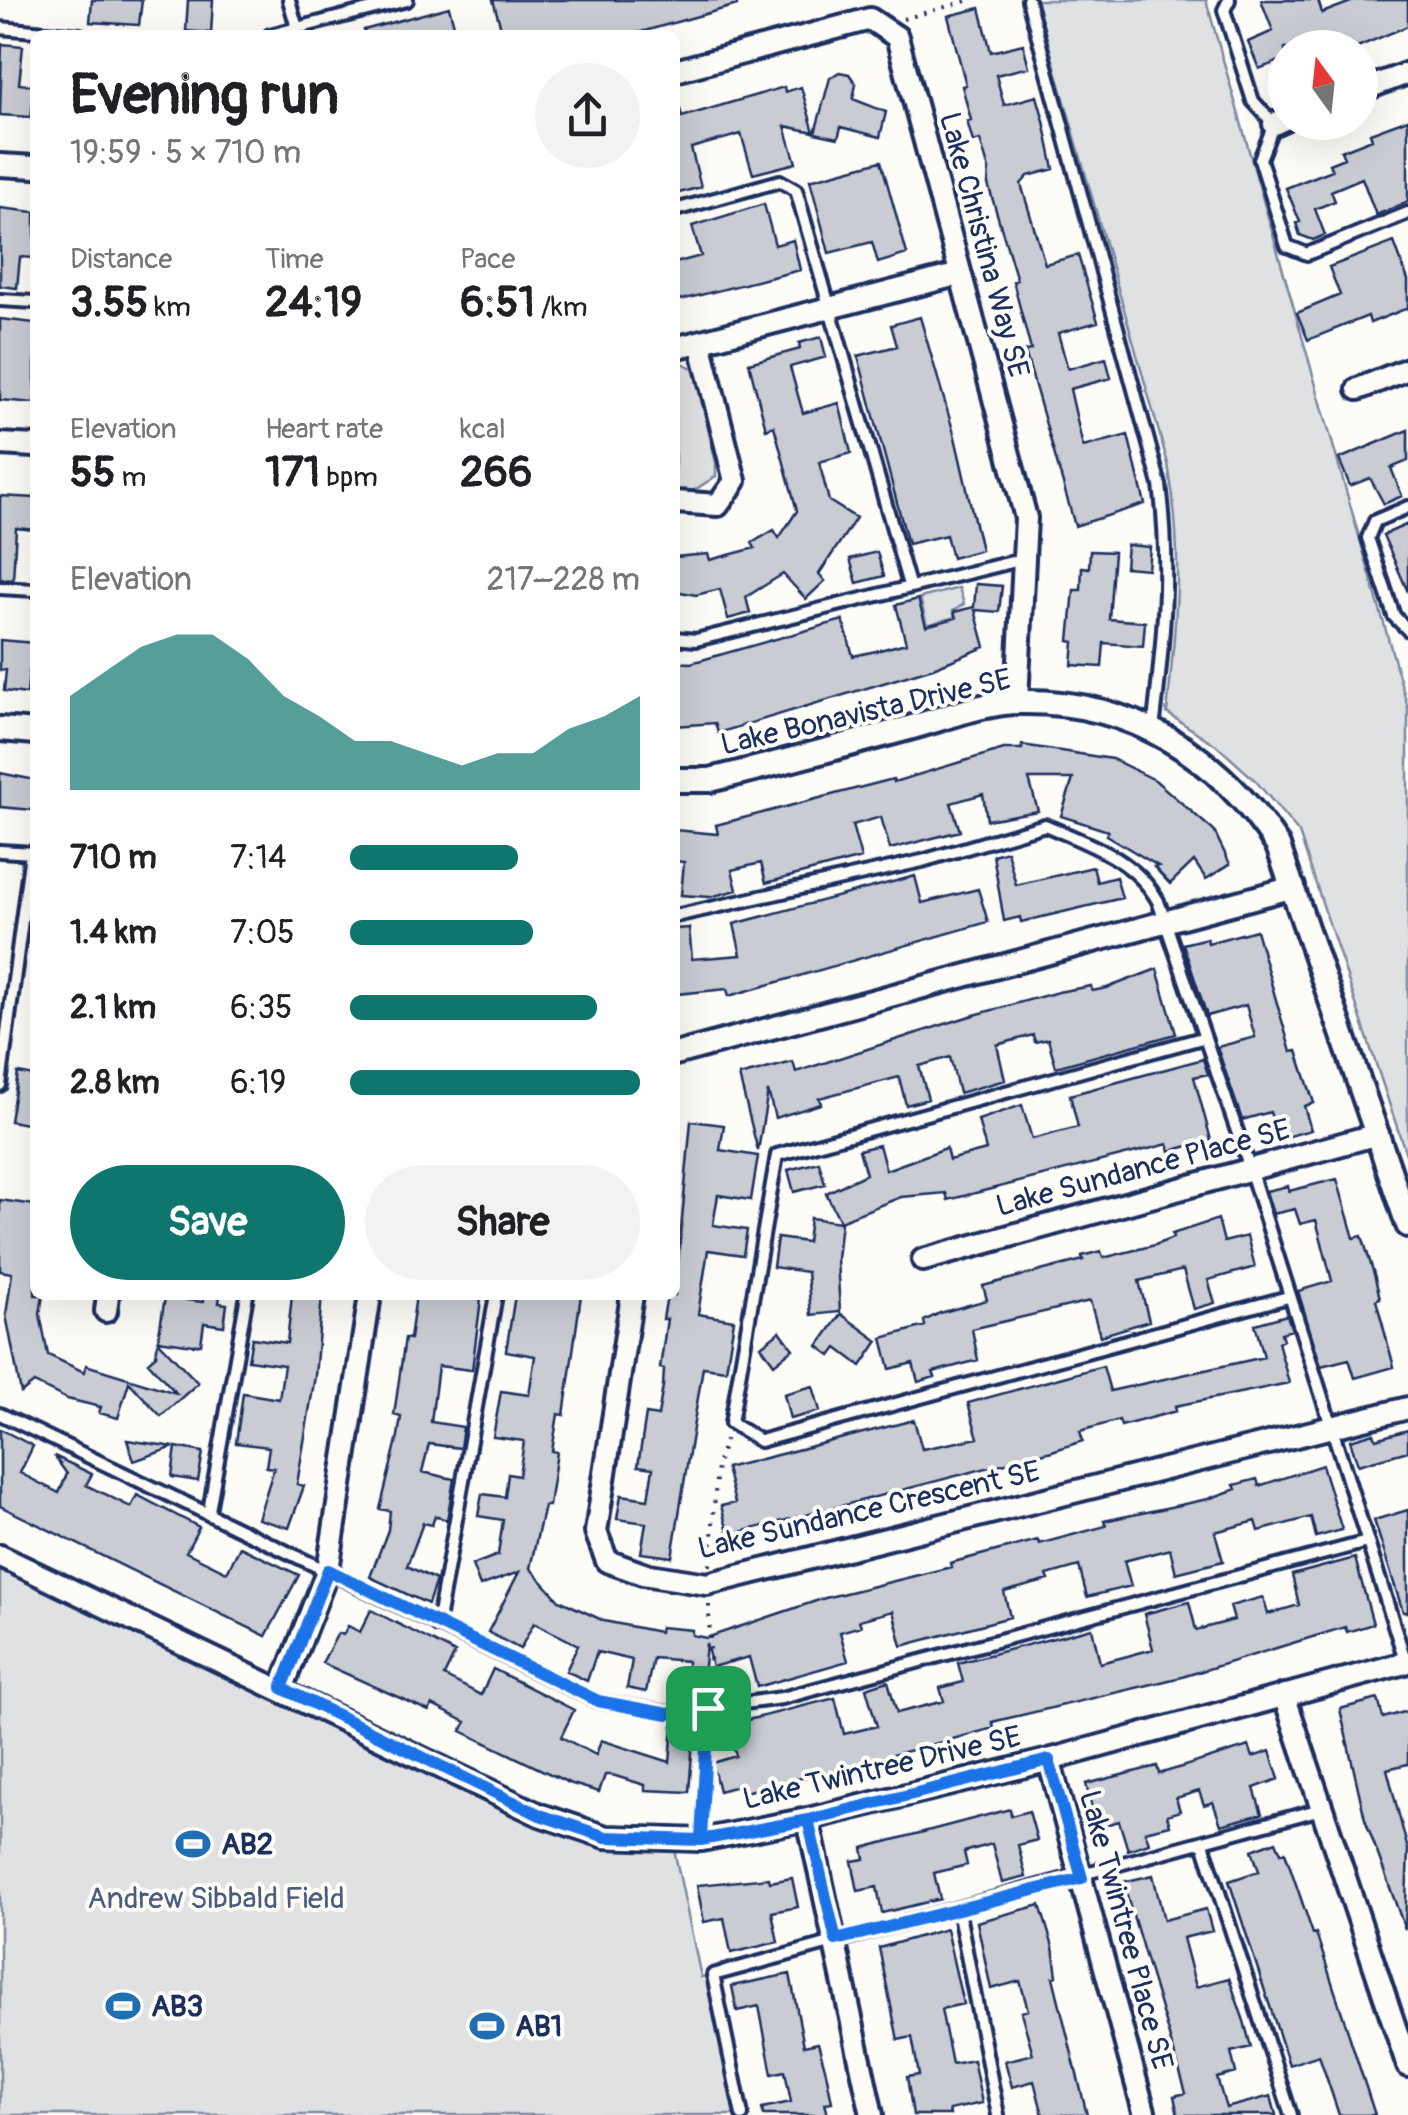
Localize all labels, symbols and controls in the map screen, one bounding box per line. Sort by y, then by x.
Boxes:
north arrow [1268,30,1378,140]
map controls [1268,30,1378,140]
text: Evening run [70,61,339,130]
button: share [535,63,640,168]
street label: Lake Christina Way SE [931,108,1037,382]
text: 19:59 · 5 × 710 m [70,133,301,173]
text: Distance [70,242,172,277]
text: Time [265,242,324,277]
text: Pace [460,242,515,277]
text: 3.55 [70,277,148,329]
text: 24:19 [265,277,362,329]
text: 6:51 [460,277,535,329]
text: km [148,290,191,325]
text: /km [535,290,588,325]
text: Elevation [70,412,177,447]
text: Heart rate [265,412,383,447]
text: kcal [460,412,506,447]
text: 55 [70,447,116,499]
text: 171 [265,447,320,499]
text: 266 [460,447,532,499]
text: m [116,460,146,495]
text: bpm [320,460,378,495]
text: Elevation [70,560,192,600]
text: 217–228 m [487,560,640,600]
street label: Lake Bonavista Drive SE [717,661,1015,763]
text: 710 m [70,838,157,878]
text: 7:14 [230,838,287,878]
text: 1.4 km [70,913,157,953]
text: 7:05 [230,913,295,953]
text: 2.1 km [70,988,156,1028]
text: 6:35 [230,988,292,1028]
text: 2.8 km [70,1063,160,1103]
text: 6:19 [230,1063,286,1103]
street label: Lake Sundance Place SE [992,1111,1294,1225]
button: Save [70,1165,345,1280]
button: Share [365,1165,640,1280]
street label: Lake Sundance Crescent SE [694,1453,1044,1567]
pin [666,1666,751,1751]
icon: arrive [681,1681,736,1736]
street label: Lake Twintree Drive SE [739,1718,1025,1818]
street label: Lake Twintree Place SE [1071,1786,1181,2074]
sports icon: AB2 [174,1825,212,1863]
place label: AB2 [221,1826,273,1863]
park label: Andrew Sibbald Field [87,1880,345,1917]
sports icon: AB3 [104,1987,142,2025]
place label: AB3 [151,1988,203,2025]
sports icon: AB1 [468,2007,506,2045]
place label: AB1 [515,2008,562,2045]

